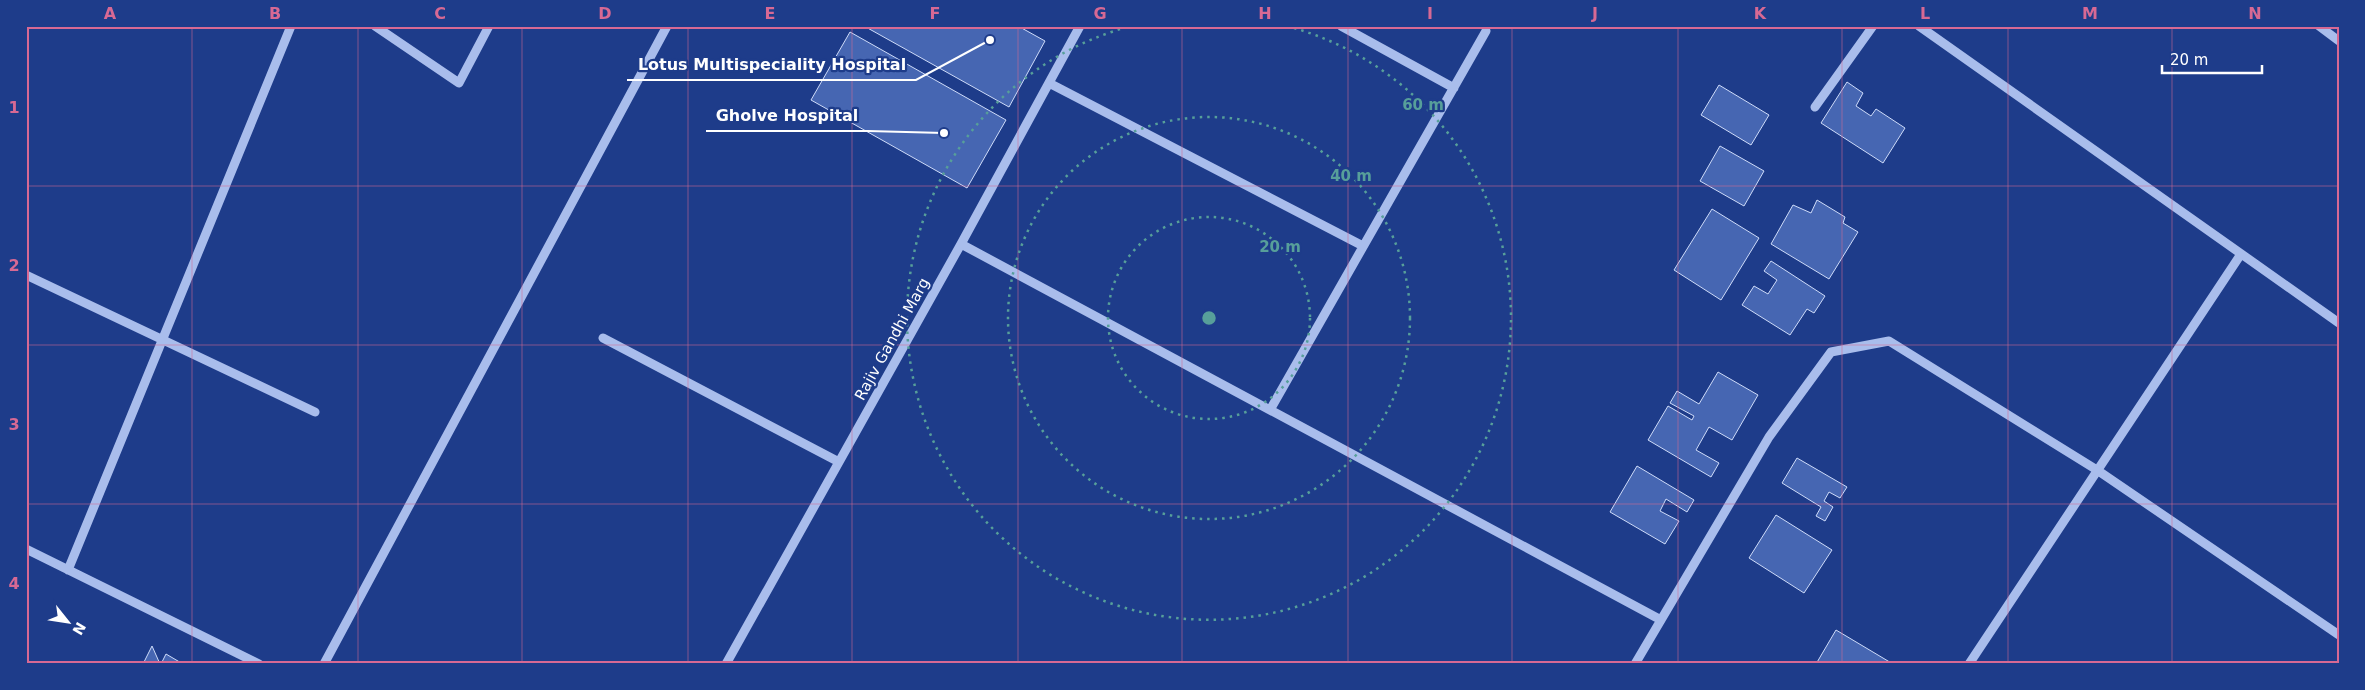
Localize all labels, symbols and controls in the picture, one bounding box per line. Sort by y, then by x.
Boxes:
text: A [104,4,117,23]
text: B [269,4,281,23]
text: C [434,4,446,23]
text: D [598,4,612,23]
text: E [765,4,775,23]
text: F [930,4,940,23]
text: G [1093,4,1107,23]
text: H [1258,4,1272,23]
text: I [1427,4,1433,23]
text: J [1591,4,1598,23]
text: K [1754,4,1767,23]
text: L [1920,4,1930,23]
text: M [2082,4,2098,23]
text: N [2248,4,2262,23]
scale bar [2162,42,2262,74]
callout: Lotus Multispeciality Hospital [627,49,916,80]
text: 20 m [2170,51,2208,69]
text: Lotus Multispeciality Hospital [638,55,906,74]
text: 60 m [1402,96,1444,114]
text: 1 [8,98,20,117]
callout: Gholve Hospital [706,100,868,131]
text: Gholve Hospital [716,106,858,125]
text: 40 m [1330,167,1372,185]
text: 20 m [1259,238,1301,256]
text: 2 [8,256,20,275]
street label: Rajiv Gandhi Marg [851,275,933,403]
centre of rings [1200,309,1218,327]
text: 3 [8,415,20,434]
text: 4 [8,574,20,593]
north arrow [42,598,92,648]
text: N [69,619,89,638]

